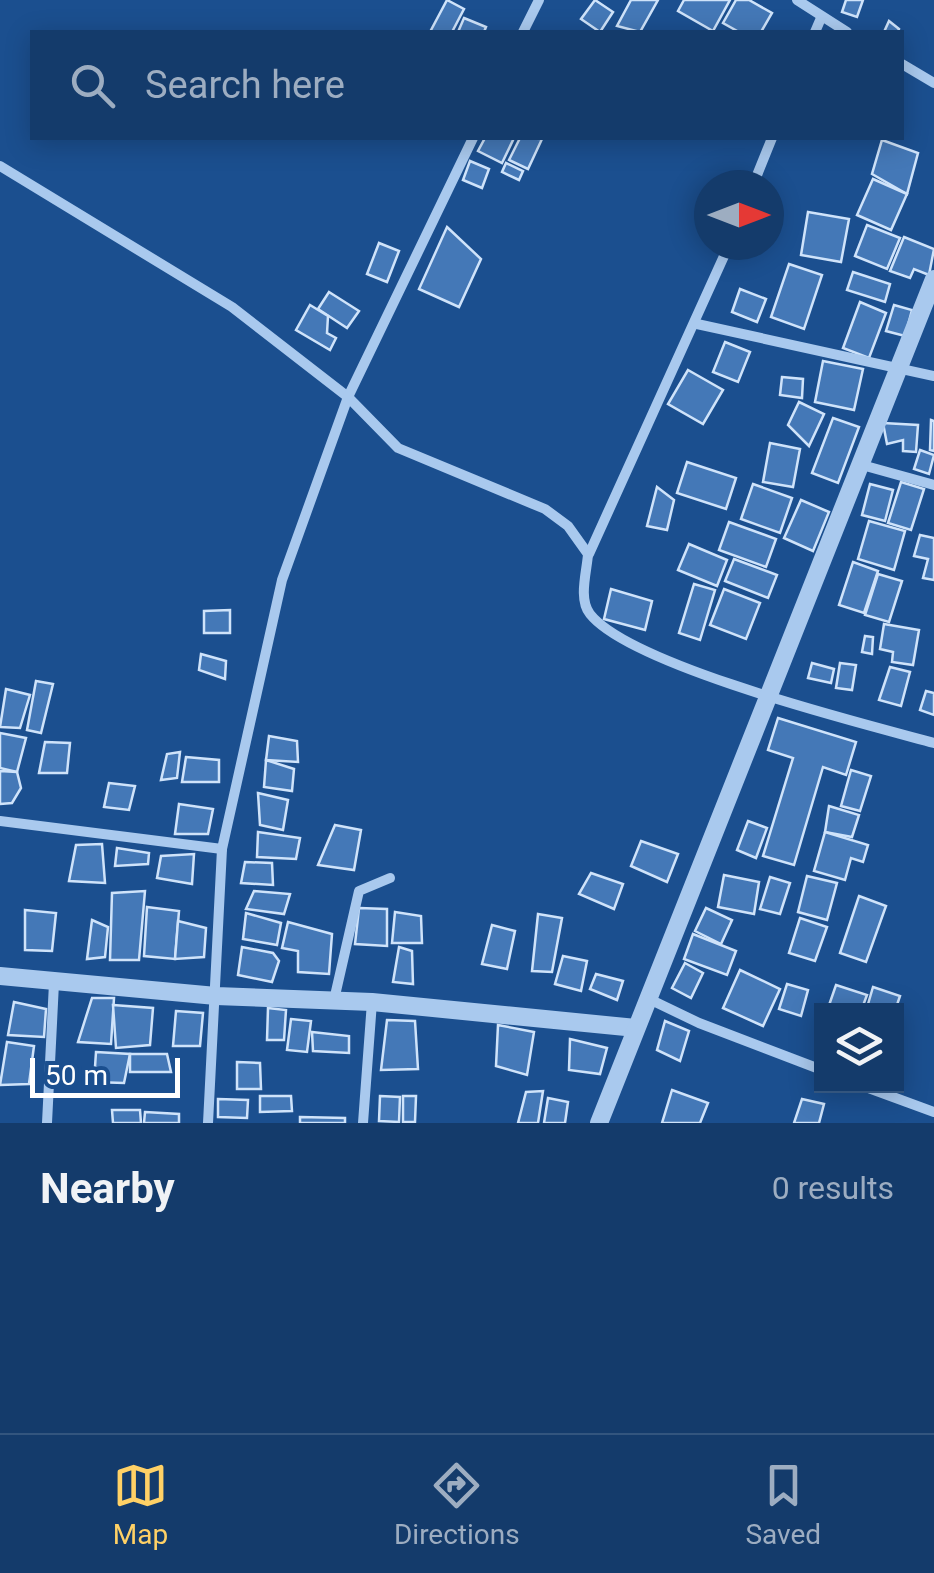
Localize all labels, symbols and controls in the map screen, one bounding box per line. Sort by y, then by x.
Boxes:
search box [30,30,904,140]
icon: search [65,58,120,113]
text: Search here [145,63,345,107]
north arrow [694,170,784,260]
map controls [814,1003,904,1093]
button: layers [814,1003,904,1093]
scale bar [30,1053,180,1098]
text: 50 m [45,1059,108,1092]
text: Nearby [40,1164,175,1213]
text: 0 results [772,1169,894,1207]
tab: Map [113,1458,168,1551]
tab: Directions [394,1458,520,1551]
tab: Saved [745,1458,821,1551]

